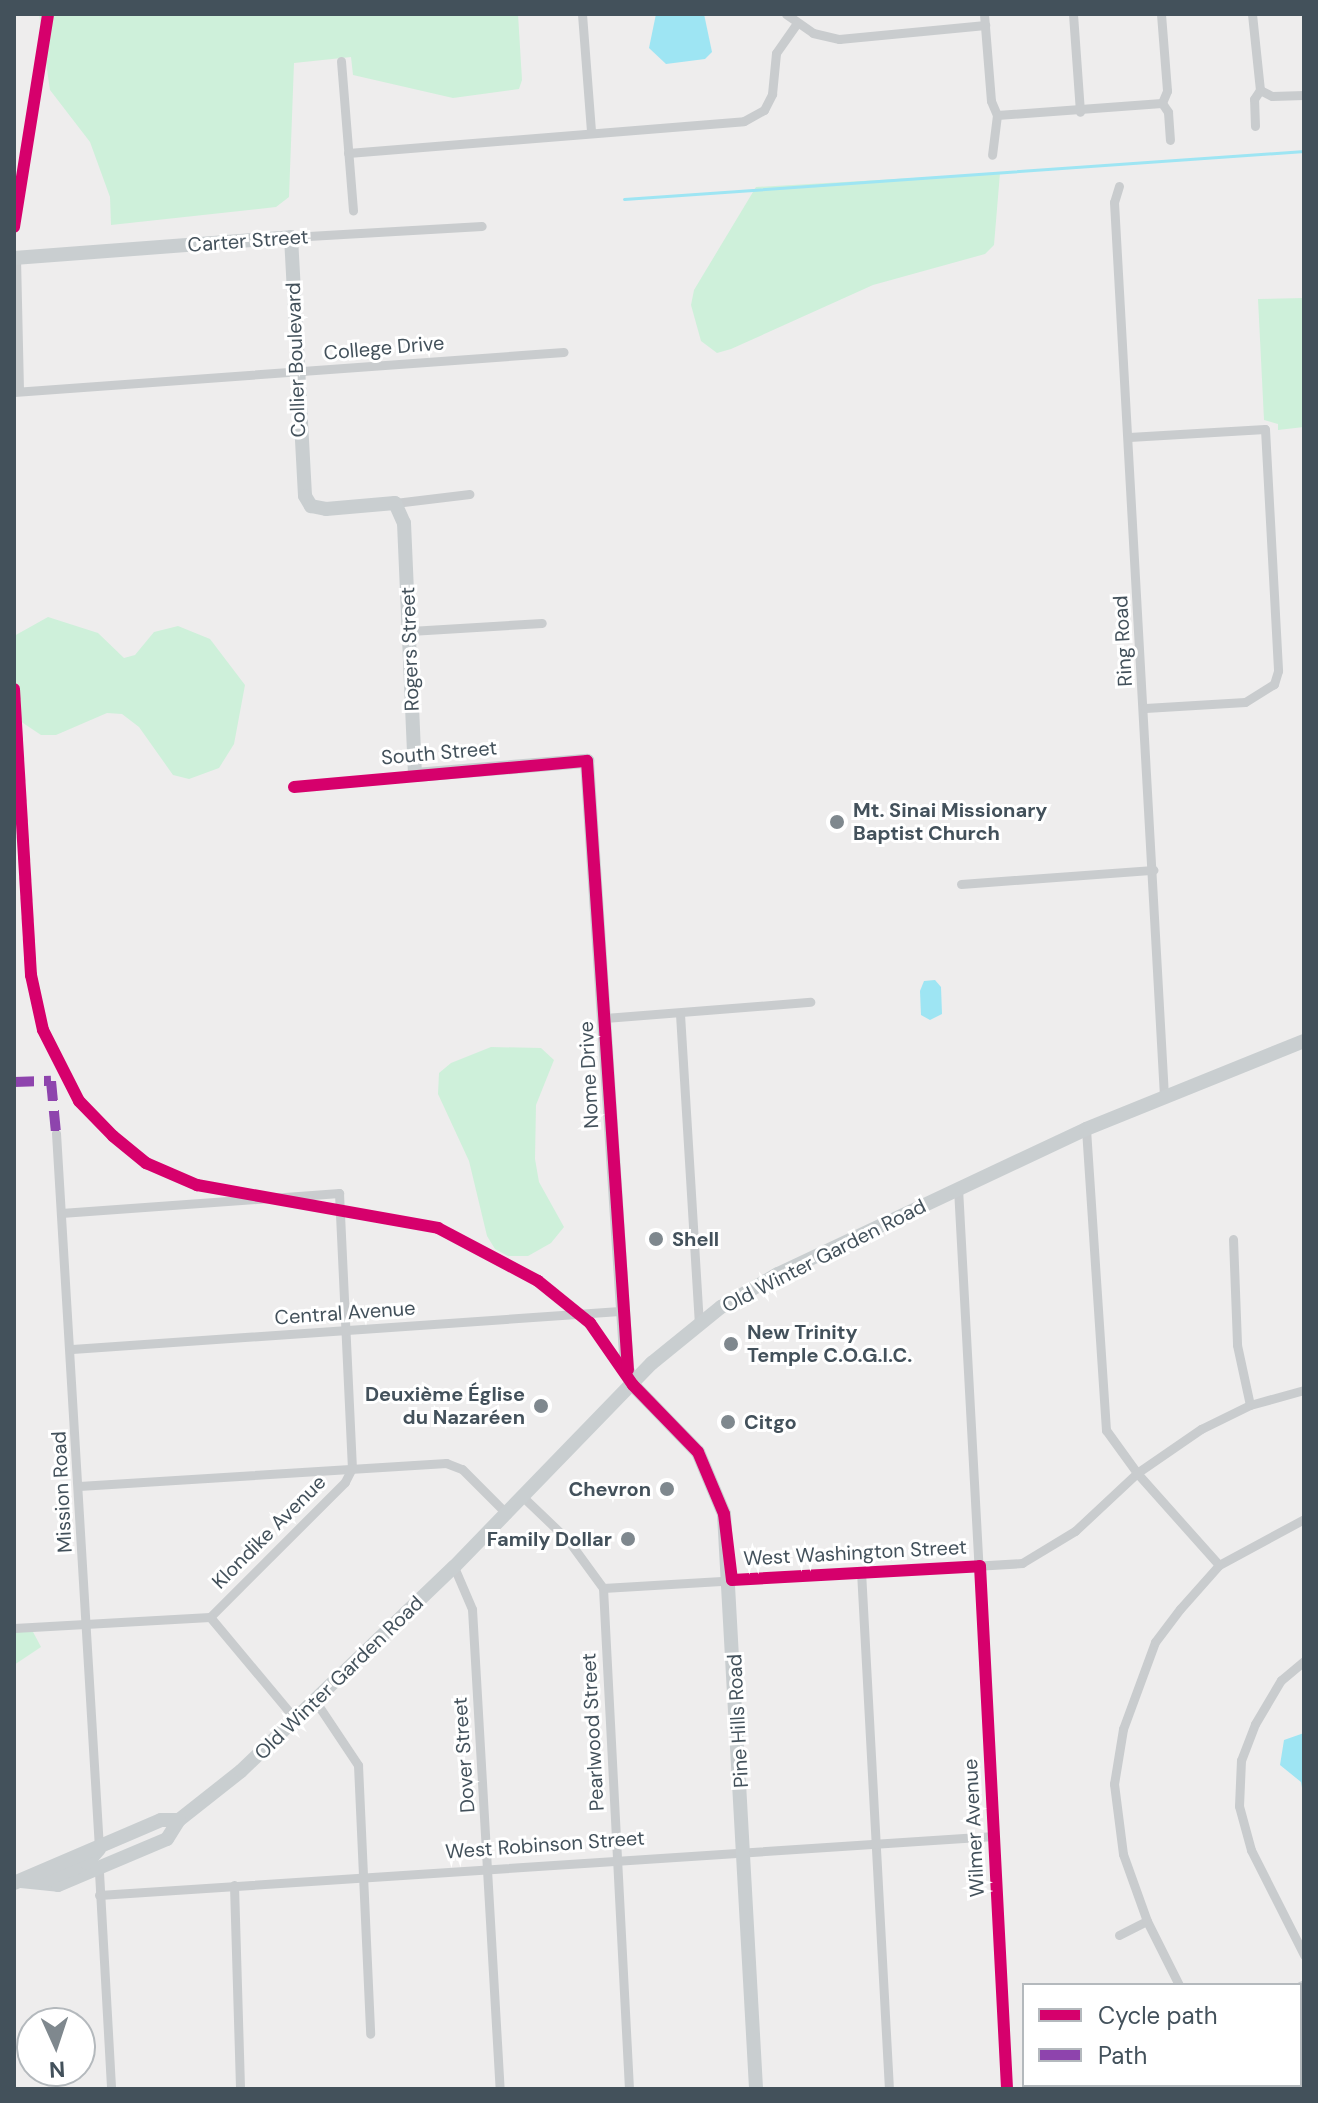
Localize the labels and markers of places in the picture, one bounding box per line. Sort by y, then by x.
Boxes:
place label: Mt. Sinai Missionary Baptist Church [853,798,1047,845]
marker: Mt. Sinai Missionary Baptist Church [828,813,846,831]
place label: Shell [672,1227,719,1251]
marker: Shell [647,1230,665,1248]
place label: New Trinity Temple C.O.G.I.C. [747,1320,912,1367]
marker: New Trinity Temple C.O.G.I.C. [722,1335,740,1353]
place label: Deuxième Église du Nazaréen [365,1382,525,1429]
marker: Deuxième Église du Nazaréen [532,1397,550,1415]
place label: Citgo [744,1410,797,1434]
marker: Citgo [719,1413,737,1431]
place label: Chevron [568,1477,651,1501]
marker: Chevron [658,1480,676,1498]
place label: Family Dollar [487,1527,612,1551]
marker: Family Dollar [619,1530,637,1548]

